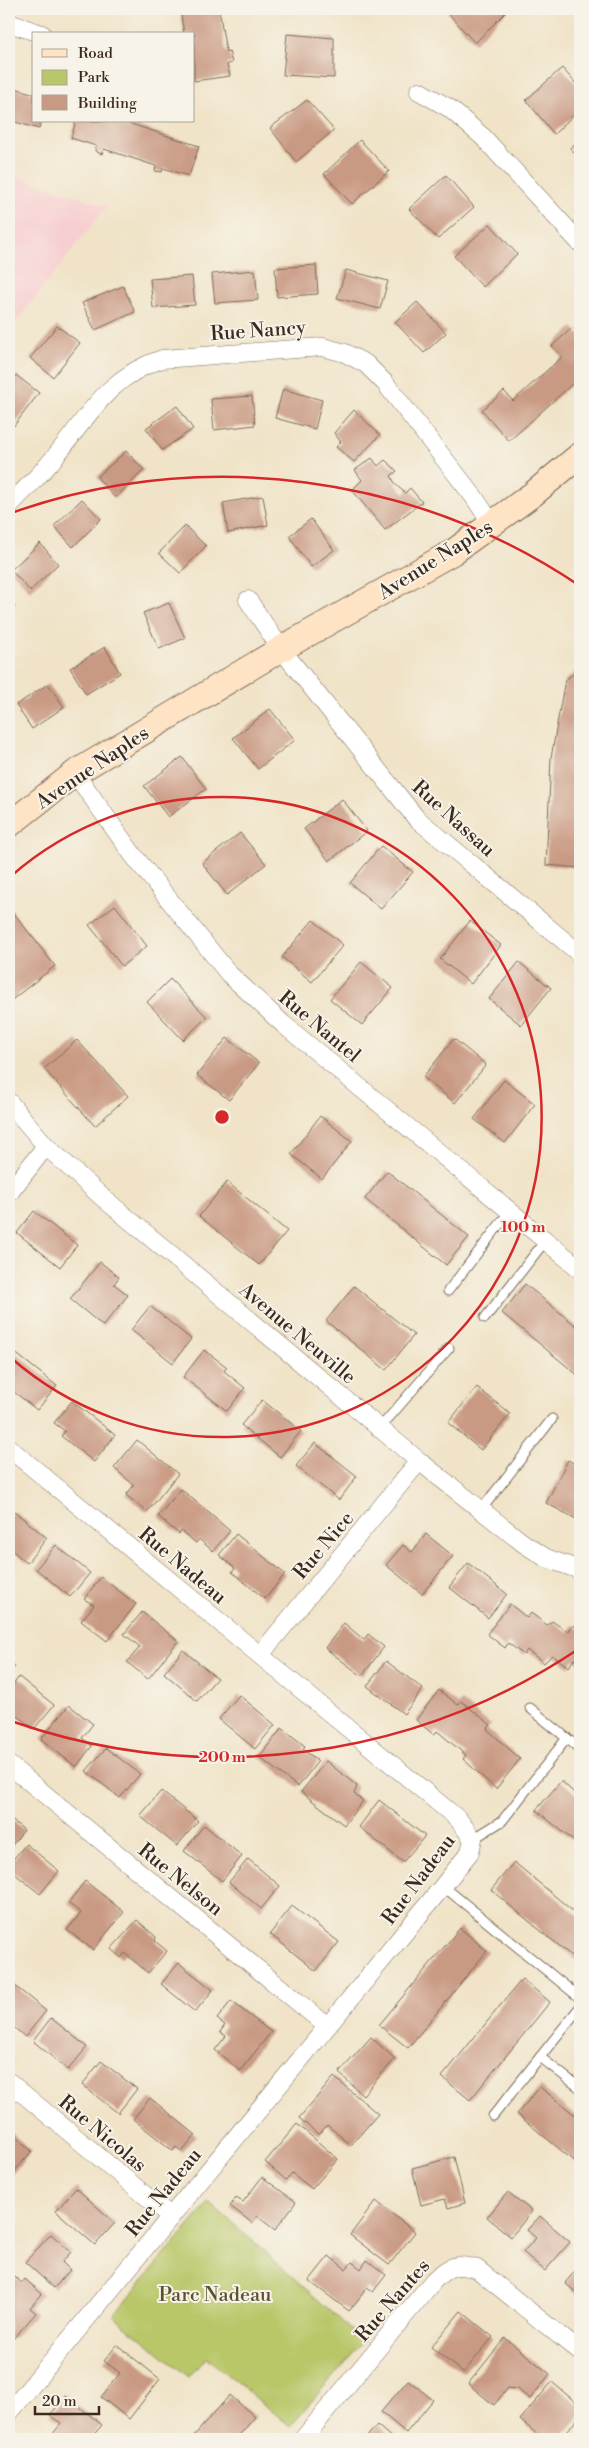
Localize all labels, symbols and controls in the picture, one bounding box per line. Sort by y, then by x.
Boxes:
legend [32,32,195,122]
text: Road [78,44,113,63]
text: Park [78,68,110,87]
text: Building [77,94,137,113]
street label: Rue Nancy [209,316,307,347]
street label: Avenue Naples [373,515,498,606]
street label: Avenue Naples [31,721,154,816]
street label: Rue Nassau [406,775,500,863]
street label: Rue Nantel [273,986,365,1069]
centre of rings [213,1108,231,1126]
text: 100 m [501,1218,546,1237]
street label: Avenue Neuville [233,1277,360,1390]
street label: Rue Nice [289,1507,360,1585]
street label: Rue Nadeau [133,1522,232,1611]
text: 200 m [198,1748,246,1767]
street label: Rue Nadeau [377,1829,462,1930]
street label: Rue Nelson [133,1838,228,1922]
street label: Rue Nicolas [53,2090,151,2178]
street label: Rue Nadeau [121,2143,208,2242]
street label: Rue Nantes [350,2254,436,2348]
park label: Parc Nadeau [158,2283,272,2308]
scale bar [35,2383,99,2415]
text: 20 m [42,2392,77,2411]

